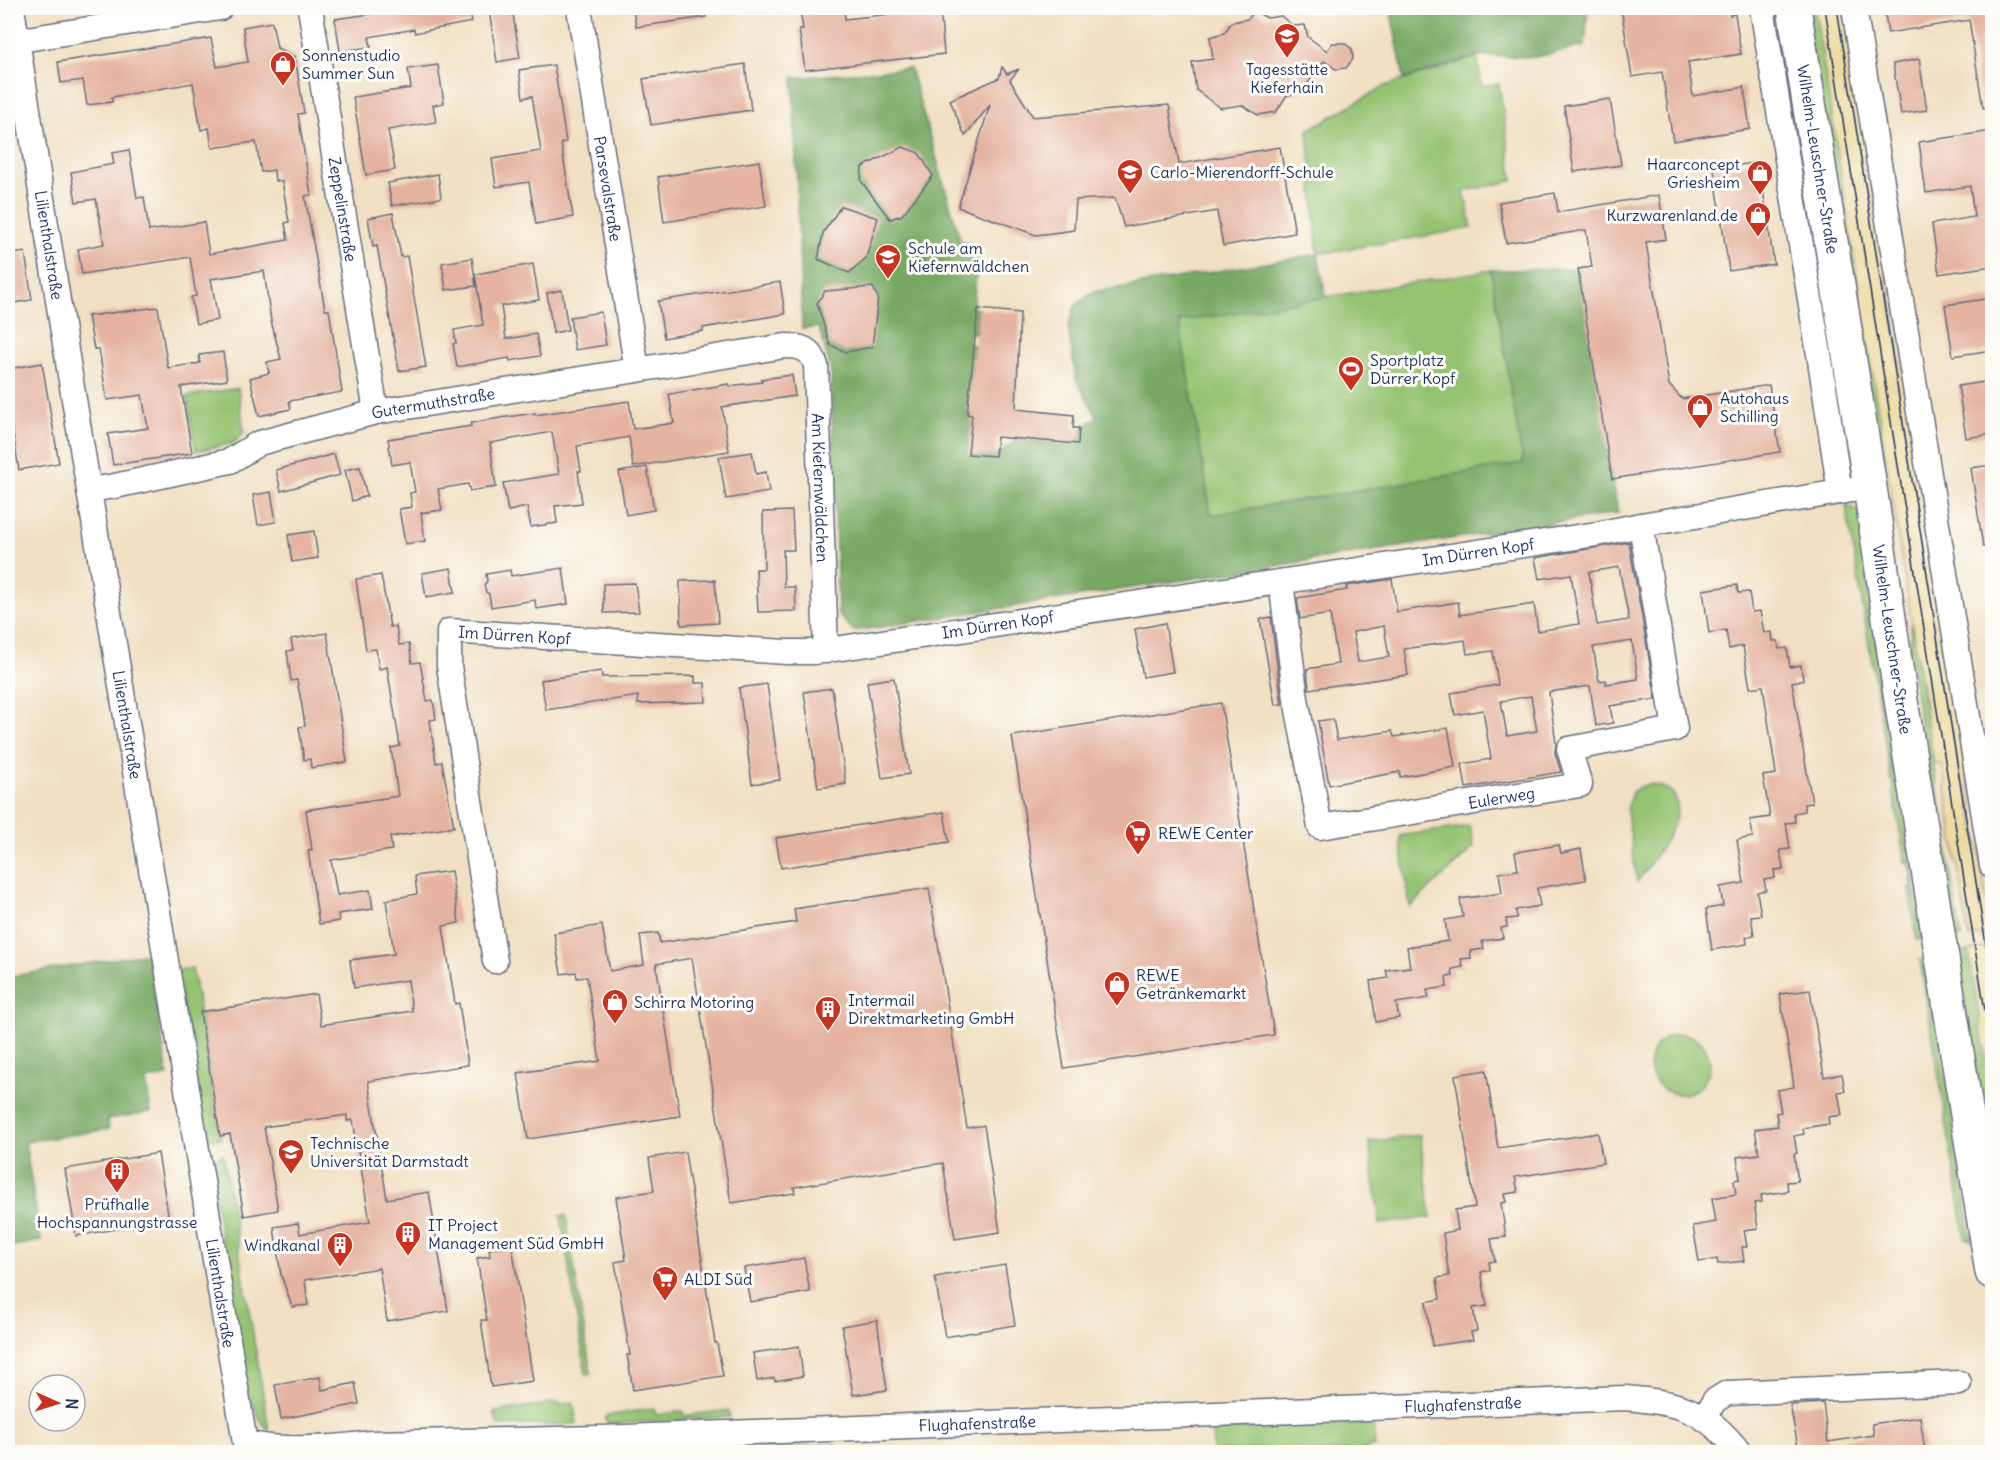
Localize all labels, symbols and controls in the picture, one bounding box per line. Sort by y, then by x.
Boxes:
school or university icon: Tagesstätte Kieferhain [1272,21,1302,59]
place label: Sonnenstudio Summer Sun [302,45,400,83]
shop icon: Sonnenstudio Summer Sun [268,49,298,87]
place label: Tagesstätte Kieferhain [1246,59,1328,97]
street label: Wilhelm-Leuschner-Straße [1793,63,1843,255]
street label: Parsevalstraße [590,134,626,243]
place label: Haarconcept Griesheim [1647,154,1741,192]
street label: Zeppelinstraße [324,155,361,263]
school or university icon: Carlo-Mierendorff-Schule [1115,157,1145,195]
shop icon: Haarconcept Griesheim [1745,158,1775,196]
place label: Carlo-Mierendorff-Schule [1150,162,1334,182]
street label: Lilienthalstraße [31,189,68,301]
shop icon: Kurzwarenland.de [1743,200,1773,238]
place label: Kurzwarenland.de [1606,205,1738,225]
place label: Schule am Kiefernwäldchen [908,238,1029,276]
school or university icon: Schule am Kiefernwäldchen [873,242,903,280]
place label: Sportplatz Dürrer Kopf [1370,350,1456,388]
sports icon: Sportplatz Dürrer Kopf [1336,354,1366,392]
street label: Gutermuthstraße [370,383,496,423]
place label: Autohaus Schilling [1720,388,1789,426]
shop icon: Autohaus Schilling [1685,392,1715,430]
street label: Am Kiefernwäldchen [808,413,833,563]
street label: Im Dürren Kopf [1421,534,1536,570]
street label: Wilhelm-Leuschner-Straße [1868,543,1916,736]
street label: Im Dürren Kopf [940,606,1056,643]
street label: Im Dürren Kopf [457,622,572,649]
street label: Lilienthalstraße [109,669,146,781]
street label: Eulerweg [1467,782,1536,813]
supermarket icon: REWE Center [1123,818,1153,856]
place label: REWE Center [1158,823,1254,843]
place label: REWE Getränkemarkt [1136,965,1247,1003]
shop icon: REWE Getränkemarkt [1102,969,1132,1007]
shop icon: Schirra Motoring [600,987,630,1025]
place label: Intermail Direktmarketing GmbH [848,990,1014,1028]
place label: Schirra Motoring [634,992,754,1012]
building icon: Intermail Direktmarketing GmbH [813,994,843,1032]
place label: Technische Universität Darmstadt [310,1133,469,1171]
school or university icon: Technische Universität Darmstadt [276,1137,306,1175]
building icon: Prüfhalle Hochspannungstrasse [102,1156,132,1194]
place label: Prüfhalle Hochspannungstrasse [37,1194,197,1232]
place label: IT Project Management Süd GmbH [428,1215,604,1253]
building icon: IT Project Management Süd GmbH [393,1219,423,1257]
building icon: Windkanal [325,1230,355,1268]
place label: Windkanal [244,1235,320,1255]
street label: Lilienthalstraße [202,1237,239,1349]
supermarket icon: ALDI Süd [650,1264,680,1302]
place label: ALDI Süd [684,1269,752,1289]
north arrow [27,1373,87,1433]
street label: Flughafenstraße [1404,1392,1522,1417]
text: N [62,1398,82,1410]
street label: Flughafenstraße [918,1411,1036,1436]

